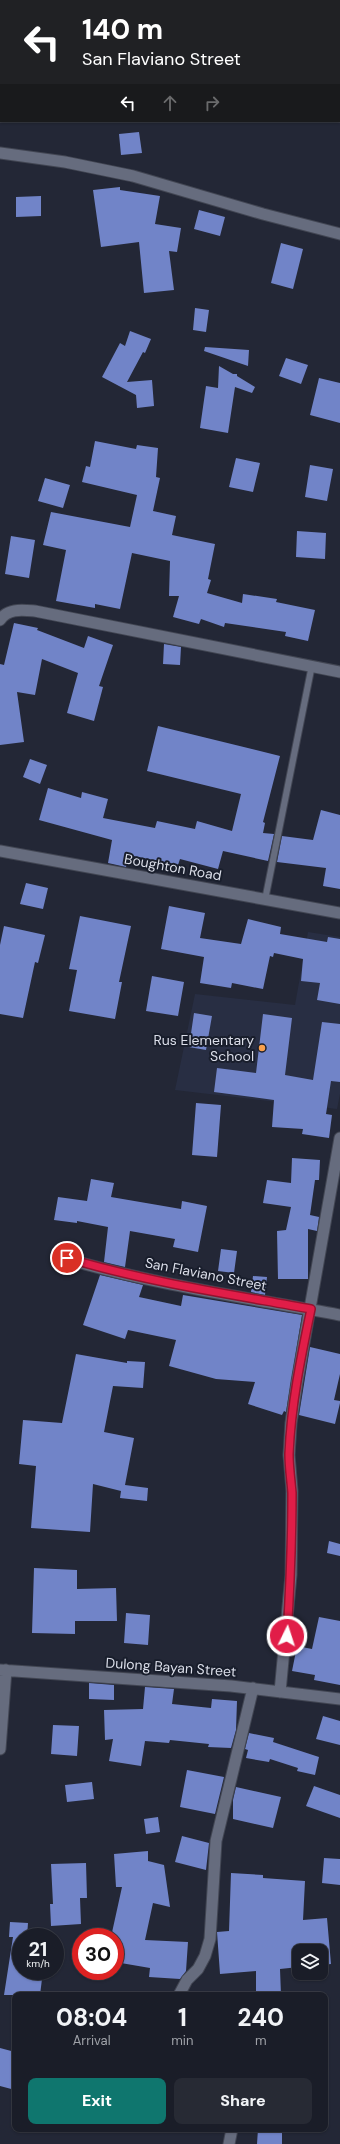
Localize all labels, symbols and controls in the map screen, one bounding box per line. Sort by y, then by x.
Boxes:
text: 140 m [82,11,163,48]
icon: left [16,16,68,68]
text: San Flaviano Street [82,47,241,71]
icon: left [117,92,139,114]
icon: ahead [159,92,181,114]
icon: right [201,92,223,114]
street label: Boughton Road [123,850,223,884]
place label: Rus Elementary School [153,1031,254,1065]
marker: Rus Elementary School [257,1043,267,1053]
pin [50,1241,84,1275]
icon: arrive [56,1247,78,1269]
street label: San Flaviano Street [144,1253,268,1295]
position arrow [266,1615,308,1657]
street label: Dulong Bayan Street [105,1653,237,1681]
speed limit sign: 30 [72,1928,124,1980]
text: 21 [29,1936,47,1962]
map controls [292,1944,328,1980]
button: layers [292,1944,328,1980]
text: km/h [26,1957,50,1970]
text: 08:04 [56,2002,127,2033]
text: 1 [178,2002,187,2033]
text: 240 [238,2002,284,2033]
text: Arrival [73,2032,111,2049]
text: min [171,2032,193,2049]
text: m [255,2032,266,2049]
button: Exit [28,2078,166,2124]
button: Share [174,2078,312,2124]

